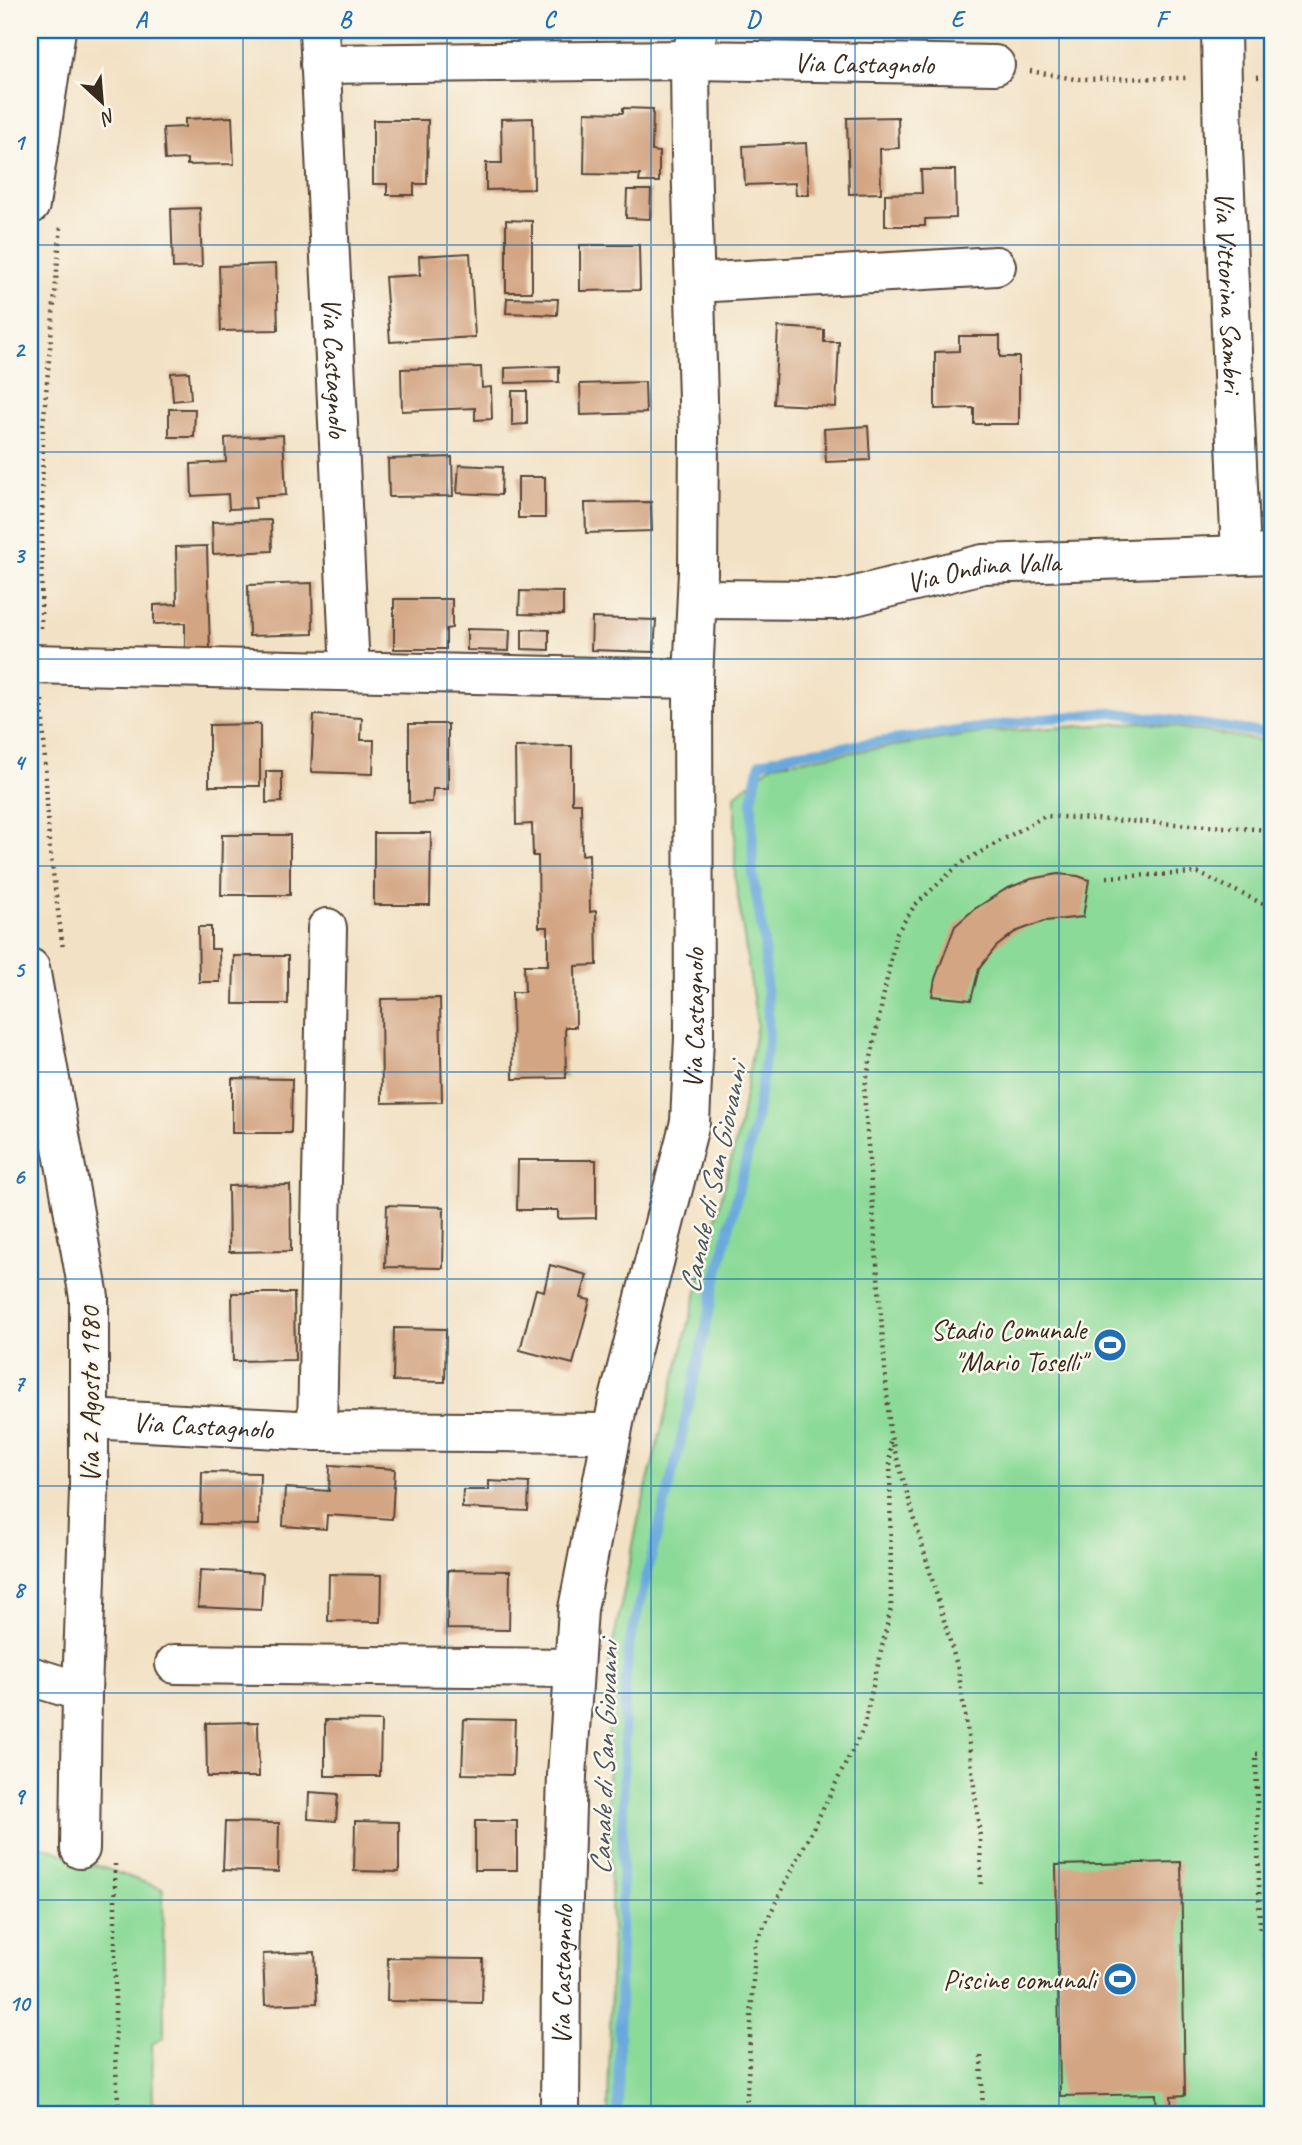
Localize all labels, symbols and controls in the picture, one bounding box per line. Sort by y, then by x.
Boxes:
text: A [135,5,149,34]
text: B [339,5,353,34]
text: C [544,5,558,34]
text: D [746,5,762,34]
text: E [951,5,967,34]
text: F [1156,5,1172,34]
street label: Via Castagnolo [794,45,936,82]
north arrow [66,66,136,136]
text: N [96,103,120,131]
text: 1 [14,128,27,157]
street label: Via Vittorina Sambri [1207,191,1251,397]
street label: Via Castagnolo [314,297,356,441]
text: 2 [14,335,27,364]
text: 3 [14,541,27,570]
street label: Via Ondina Valla [903,544,1064,600]
text: 4 [14,748,27,777]
street label: Via Castagnolo [675,946,712,1089]
text: 5 [14,955,26,984]
water label: Canale di San Giovanni [670,1054,757,1297]
text: 6 [14,1162,27,1191]
street label: Via 2 Agosto 1980 [72,1305,107,1483]
place label: Stadio Comunale "Mario Toselli" [930,1312,1091,1379]
sports icon: Stadio Comunale "Mario Toselli" [1091,1326,1129,1364]
text: 7 [14,1369,27,1398]
street label: Via Castagnolo [132,1404,276,1447]
text: 8 [14,1575,27,1604]
water label: Canale di San Giovanni [581,1635,627,1876]
text: 9 [14,1782,27,1811]
street label: Via Castagnolo [543,1902,581,2045]
sports icon: Piscine comunali [1101,1960,1139,1998]
place label: Piscine comunali [943,1962,1100,1997]
text: 10 [9,1989,32,2018]

